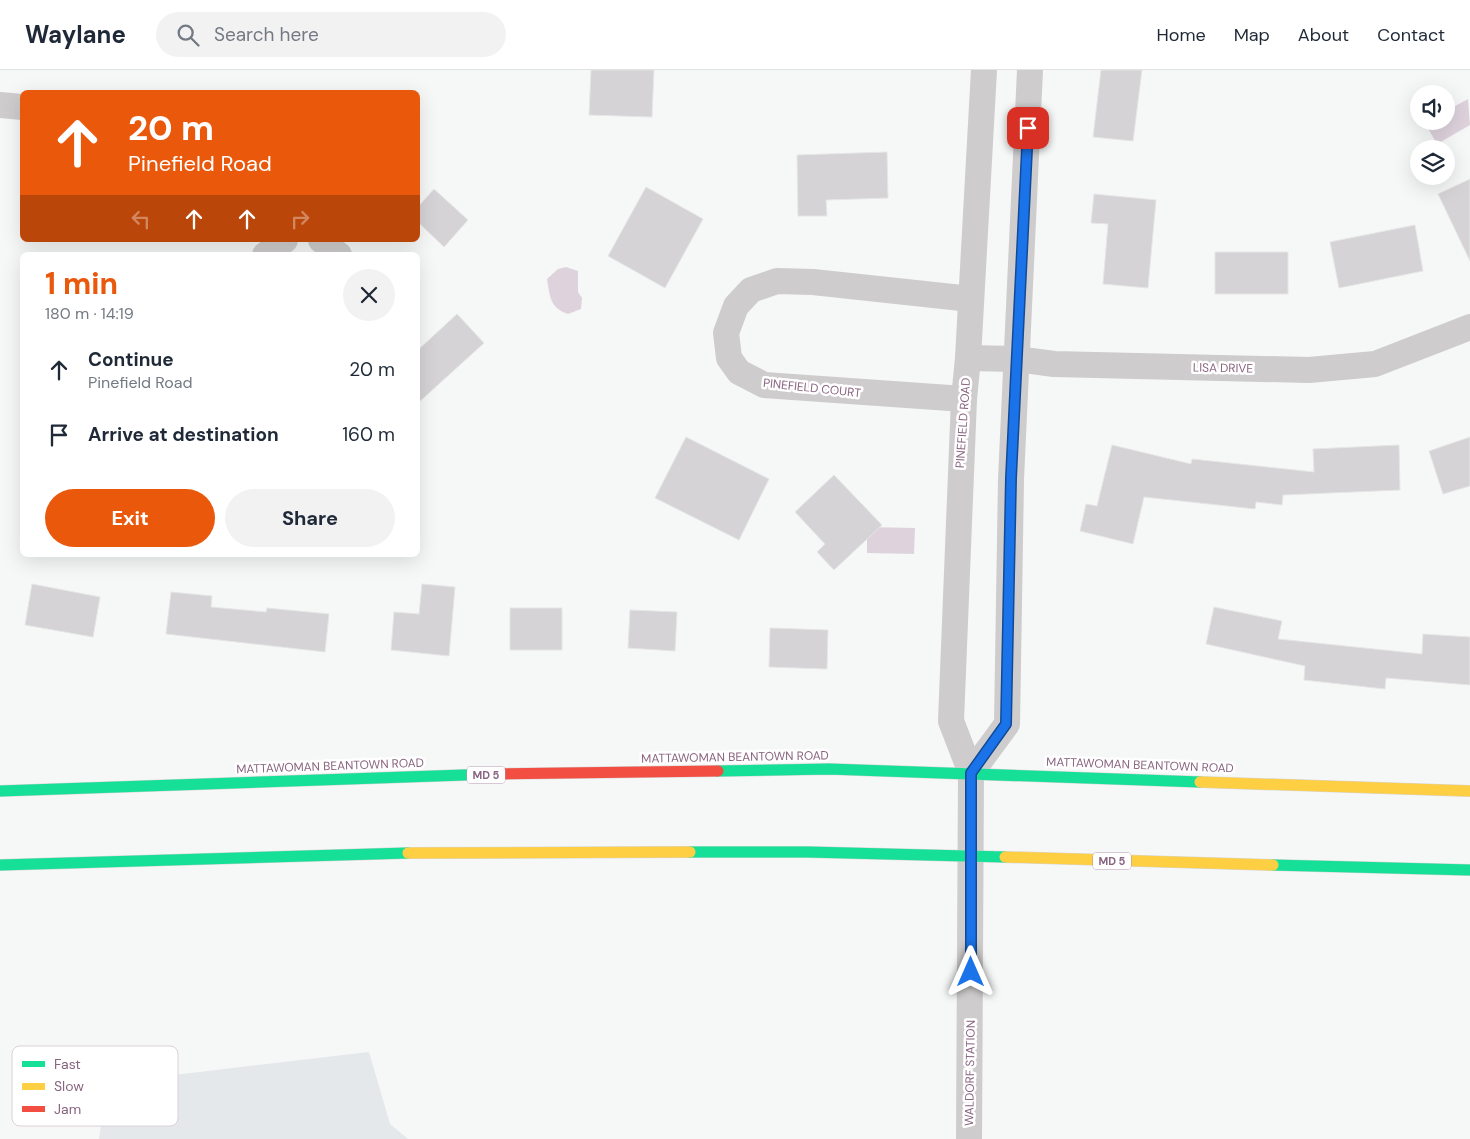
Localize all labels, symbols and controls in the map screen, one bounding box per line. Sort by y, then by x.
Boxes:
search box [156,12,506,57]
text: Waylane [25,19,126,50]
icon: search [174,21,202,49]
text: Search here [214,22,319,47]
text: Home [1156,23,1206,47]
text: Map [1234,23,1270,47]
text: About [1298,23,1349,47]
text: Contact [1377,23,1445,47]
map controls [1410,85,1455,185]
button: sound [1410,85,1455,130]
text: 20 m [128,105,214,151]
pin [1007,107,1049,149]
icon: ahead [45,110,110,175]
icon: arrive [1014,114,1042,142]
button: layers [1410,140,1455,185]
text: Pinefield Road [128,149,272,178]
icon: left [127,205,155,233]
icon: ahead [180,205,208,233]
icon: ahead [233,205,261,233]
icon: right [286,205,314,233]
text: 1 min [45,264,118,303]
button: close [343,269,395,321]
text: 180 m · 14:19 [45,303,134,324]
text: Continue [88,347,174,372]
icon: ahead [45,356,73,384]
text: 20 m [349,357,395,382]
street label: LISA DRIVE [1193,359,1253,377]
text: Pinefield Road [88,372,193,393]
street label: PINEFIELD COURT [762,375,862,401]
street label: PINEFIELD ROAD [952,377,974,469]
icon: arrive [45,421,73,449]
text: Arrive at destination [88,422,279,447]
text: 160 m [342,422,395,447]
button: Exit [45,489,215,547]
button: Share [225,489,395,547]
street label: MATTAWOMAN BEANTOWN ROAD [641,747,829,767]
street label: MATTAWOMAN BEANTOWN ROAD [1046,754,1234,776]
street label: MATTAWOMAN BEANTOWN ROAD [236,755,424,777]
road number: MD 5 [467,766,505,784]
road number: MD 5 [1093,852,1131,869]
position arrow [944,945,996,997]
street label: WALDORF STATION [961,1020,979,1126]
legend [12,1046,178,1126]
text: Fast [54,1055,81,1073]
text: Slow [54,1077,84,1095]
text: Jam [54,1100,81,1118]

